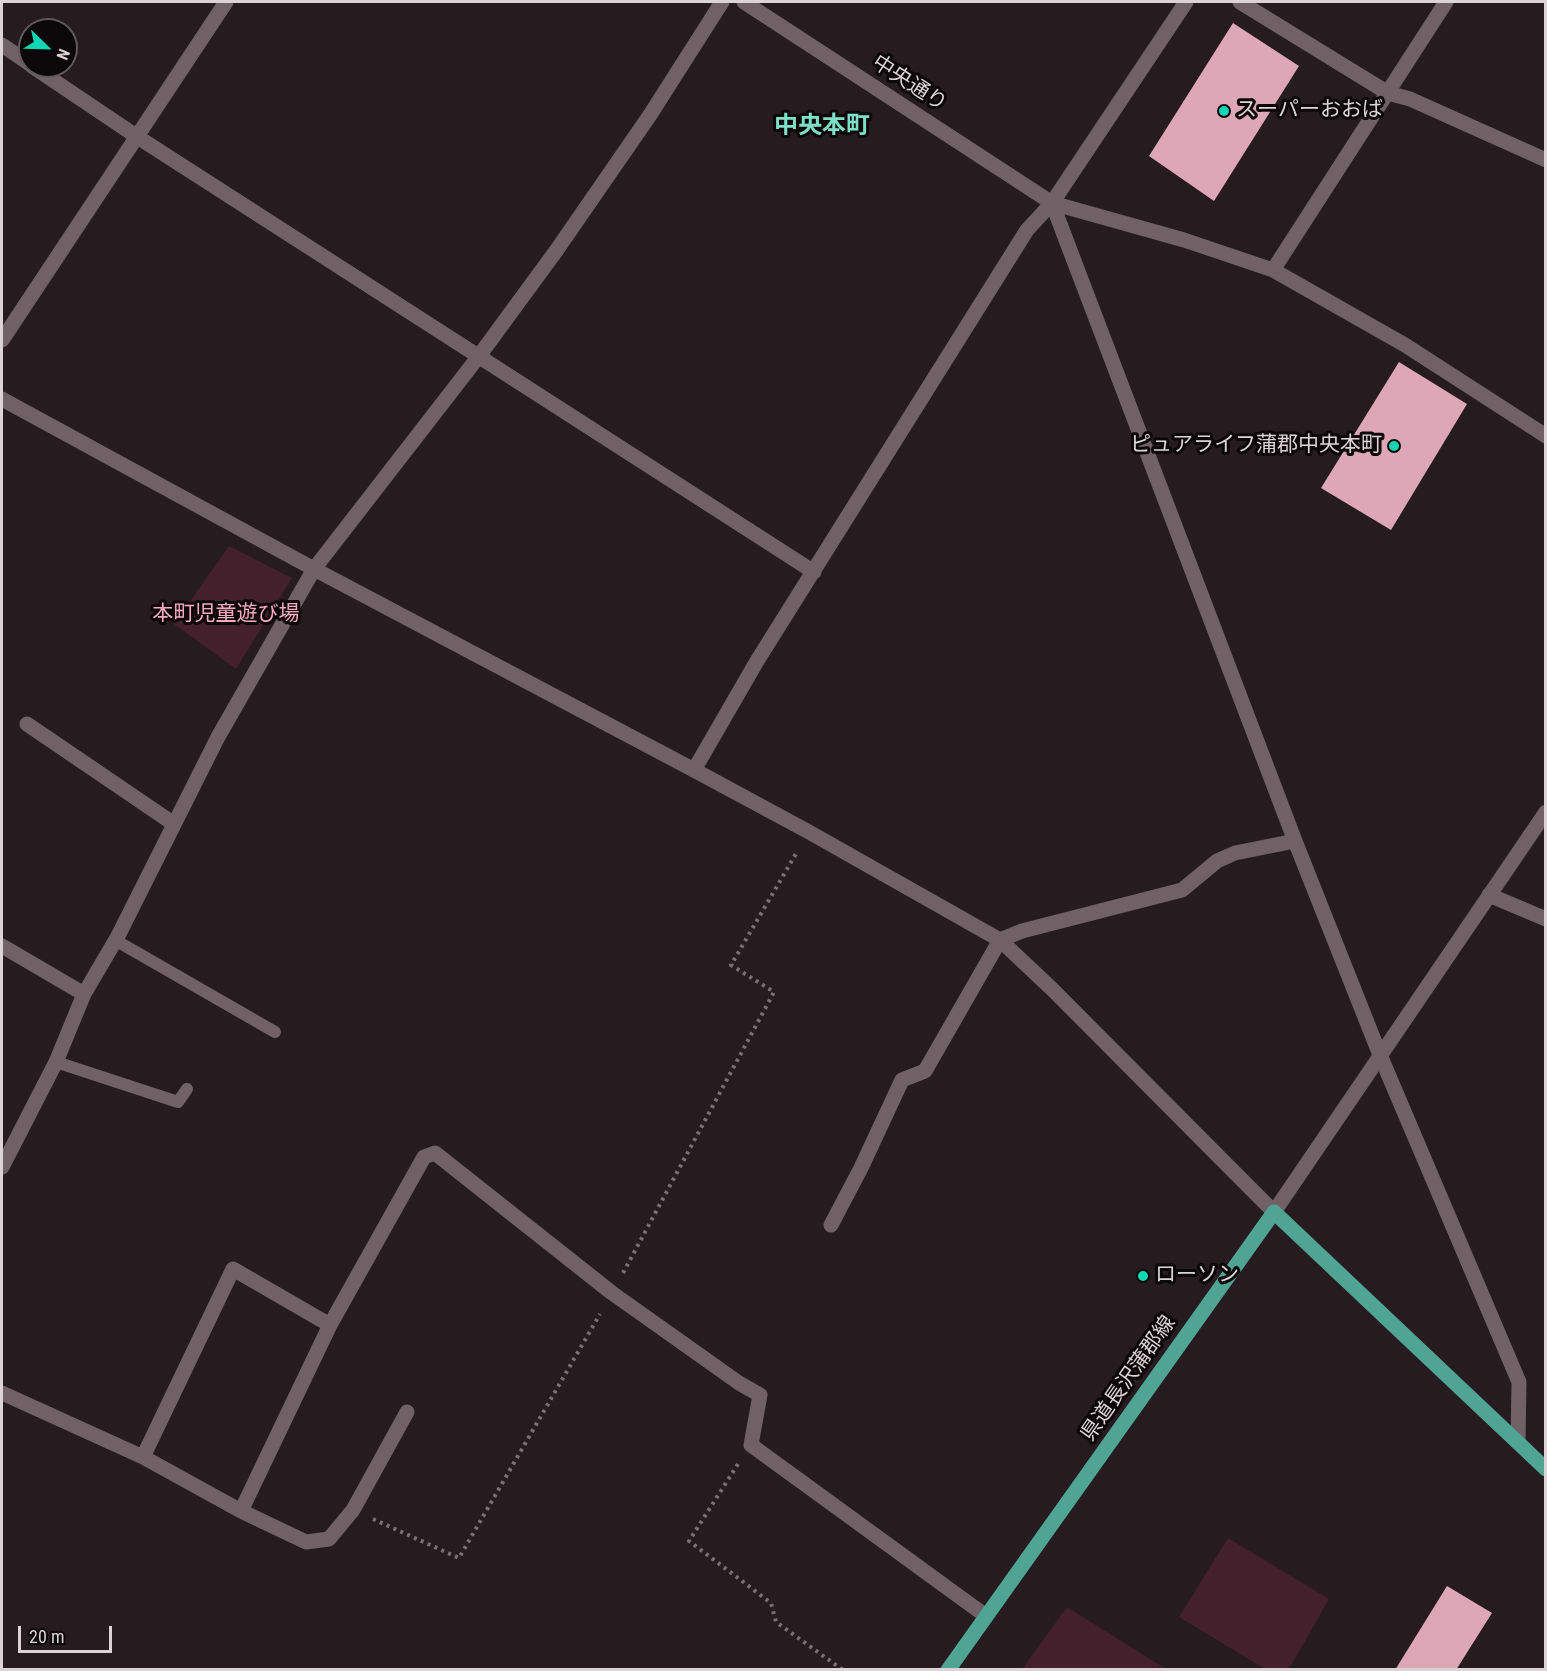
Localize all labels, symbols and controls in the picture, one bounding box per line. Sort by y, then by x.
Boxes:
north arrow [18,18,78,78]
text: N [53,46,74,63]
street label: 中央通り [867,51,951,117]
place label: スーパーおおば [1236,98,1383,124]
marker: スーパーおおば [1217,104,1231,118]
district label: 中央本町 [774,113,870,141]
place label: ピュアライフ蒲郡中央本町 [1130,433,1382,459]
marker: ピュアライフ蒲郡中央本町 [1387,439,1401,453]
park label: 本町児童遊び場 [153,602,299,628]
place label: ローソン [1155,1263,1239,1289]
marker: ローソン [1136,1269,1150,1283]
street label: 県道長沢蒲郡線 [1077,1312,1181,1446]
scale bar [21,1614,116,1652]
text: 20 m [29,1626,64,1647]

